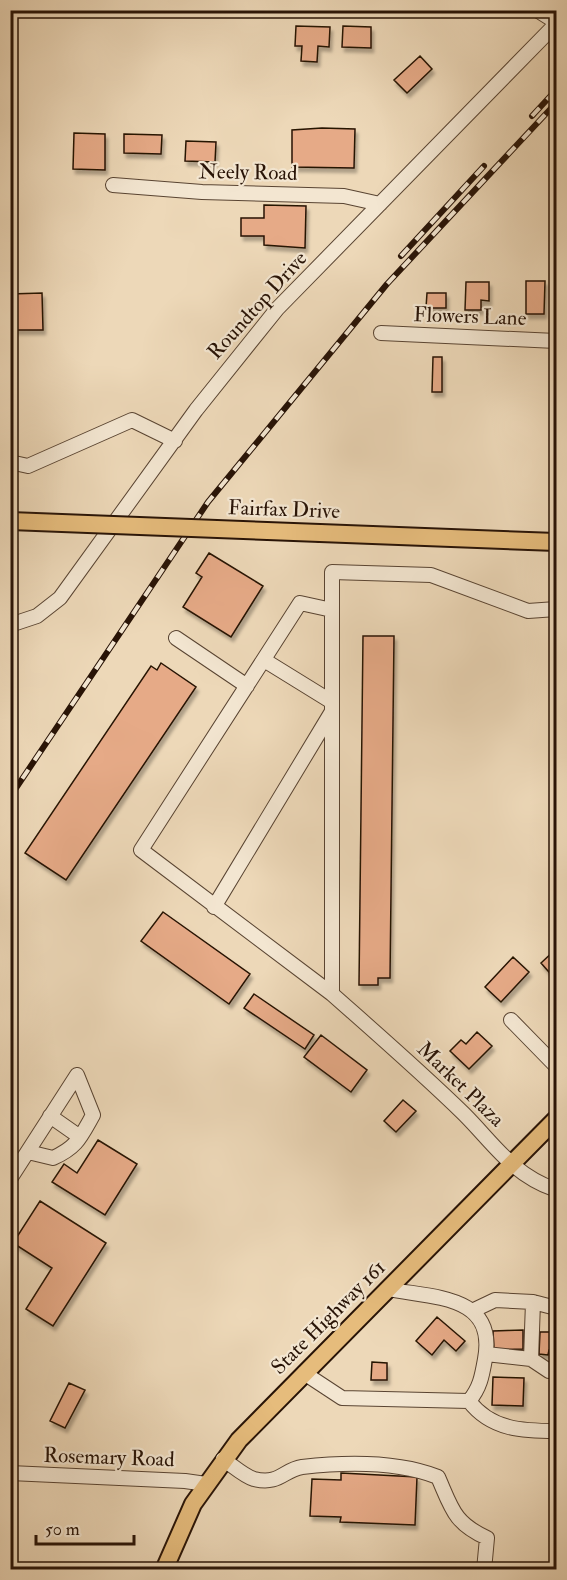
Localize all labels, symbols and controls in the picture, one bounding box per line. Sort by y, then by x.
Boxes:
street label: Neely Road [198,158,298,187]
street label: Roundtop Drive [202,245,313,365]
street label: Flowers Lane [413,301,527,332]
street label: Fairfax Drive [228,494,341,525]
street label: Market Plaza [411,1036,510,1133]
street label: State Highway 161 [265,1254,391,1380]
street label: Rosemary Road [43,1442,176,1473]
scale bar [36,1508,134,1546]
text: 50 m [45,1518,80,1541]

